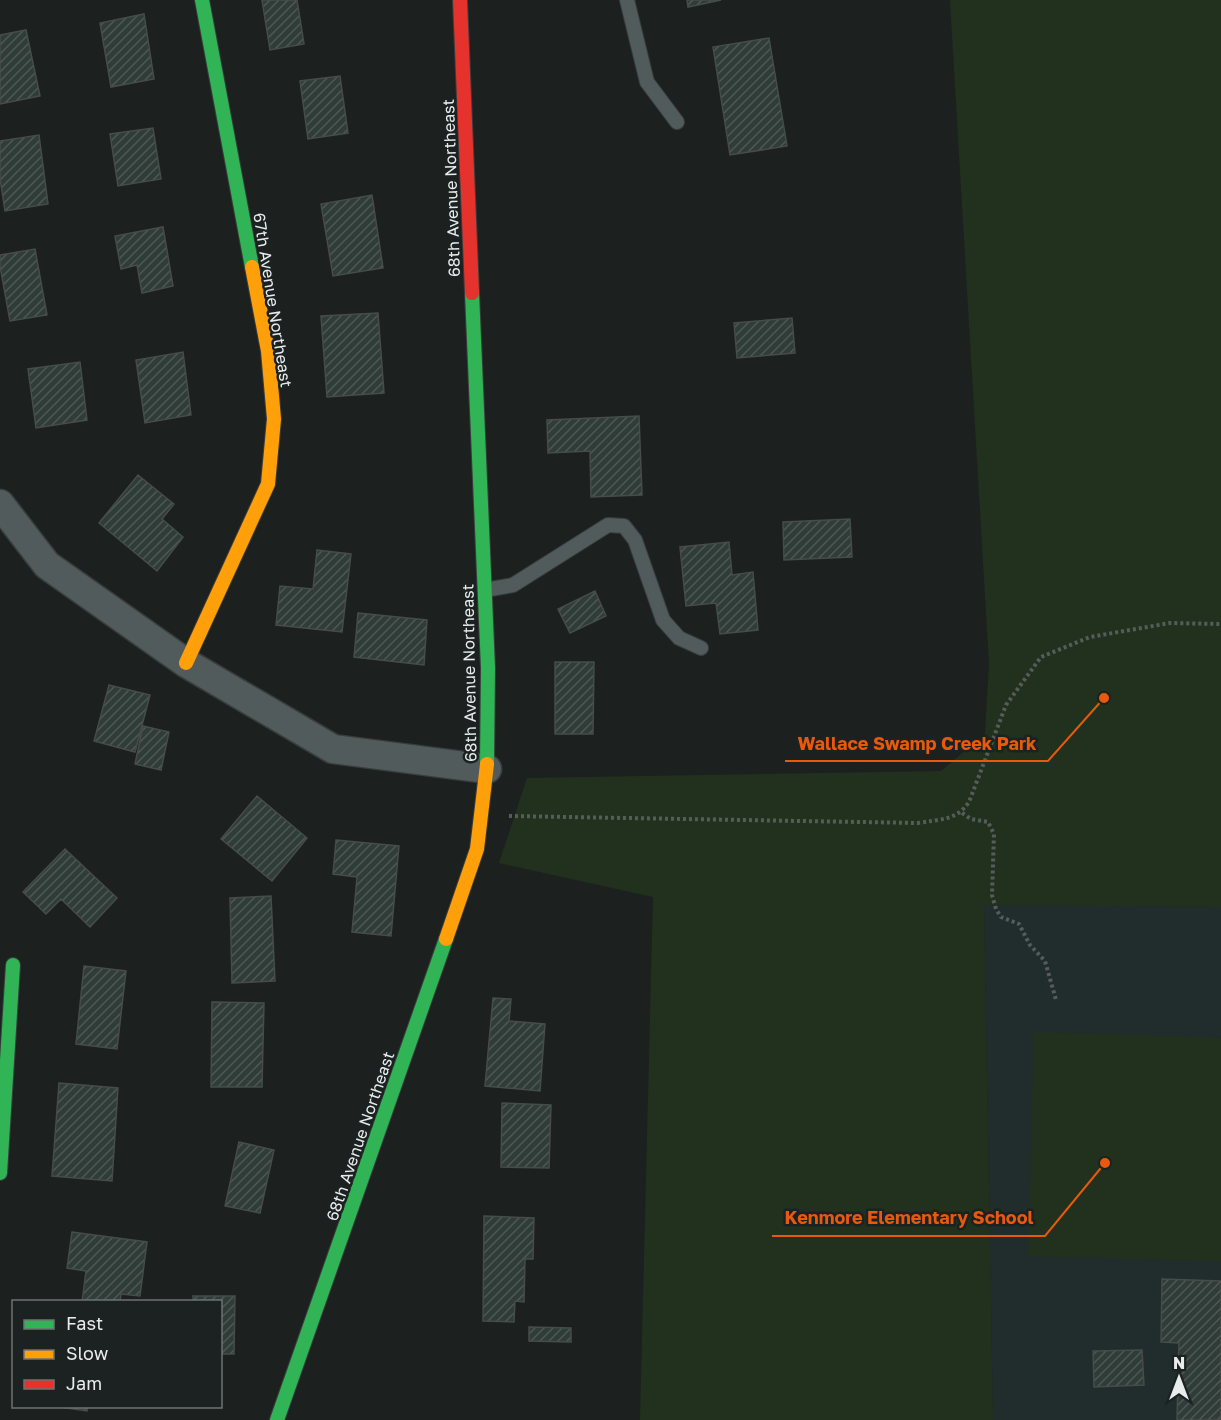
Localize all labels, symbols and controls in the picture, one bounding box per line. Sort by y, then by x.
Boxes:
street label: 68th Avenue Northeast [438,99,464,277]
street label: 67th Avenue Northeast [249,211,297,389]
street label: 68th Avenue Northeast [457,584,481,762]
callout: Wallace Swamp Creek Park [785,725,1048,761]
text: Wallace Swamp Creek Park [797,732,1037,754]
street label: 68th Avenue Northeast [322,1049,398,1223]
callout: Kenmore Elementary School [772,1200,1045,1236]
text: Kenmore Elementary School [784,1206,1034,1228]
legend [12,1300,222,1408]
text: Fast [66,1312,103,1334]
text: Slow [66,1342,109,1364]
north arrow [1149,1348,1209,1408]
text: N [1173,1353,1185,1373]
text: Jam [66,1372,102,1394]

